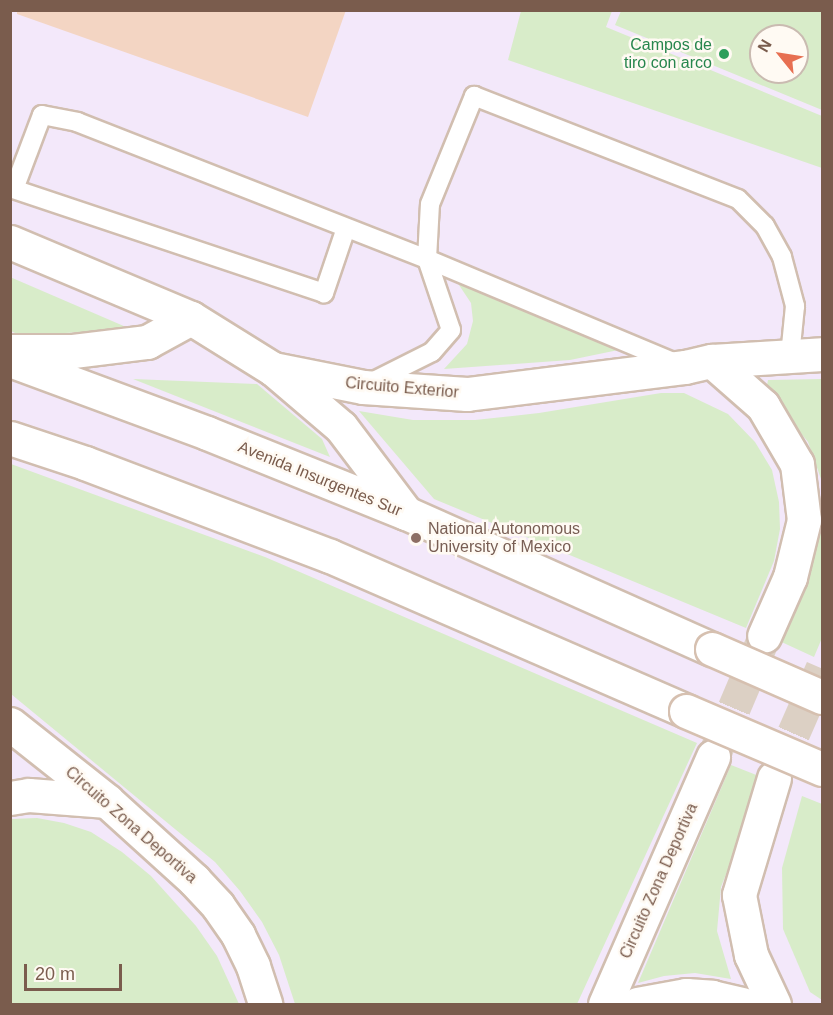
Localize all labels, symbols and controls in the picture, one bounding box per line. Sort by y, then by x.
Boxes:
north arrow [749,24,809,84]
place label: Campos de tiro con arco [624,35,712,73]
text: N [754,36,775,55]
marker: Campos de tiro con arco [717,47,731,61]
street label: Circuito Exterior [344,373,460,403]
street label: Avenida Insurgentes Sur [235,437,405,521]
place label: National Autonomous University of Mexico [428,519,581,557]
marker: National Autonomous University of Mexico [409,531,423,545]
street label: Circuito Zona Deportiva [61,763,201,887]
street label: Circuito Zona Deportiva [616,800,702,962]
scale bar [27,952,124,990]
text: 20 m [35,964,75,984]

